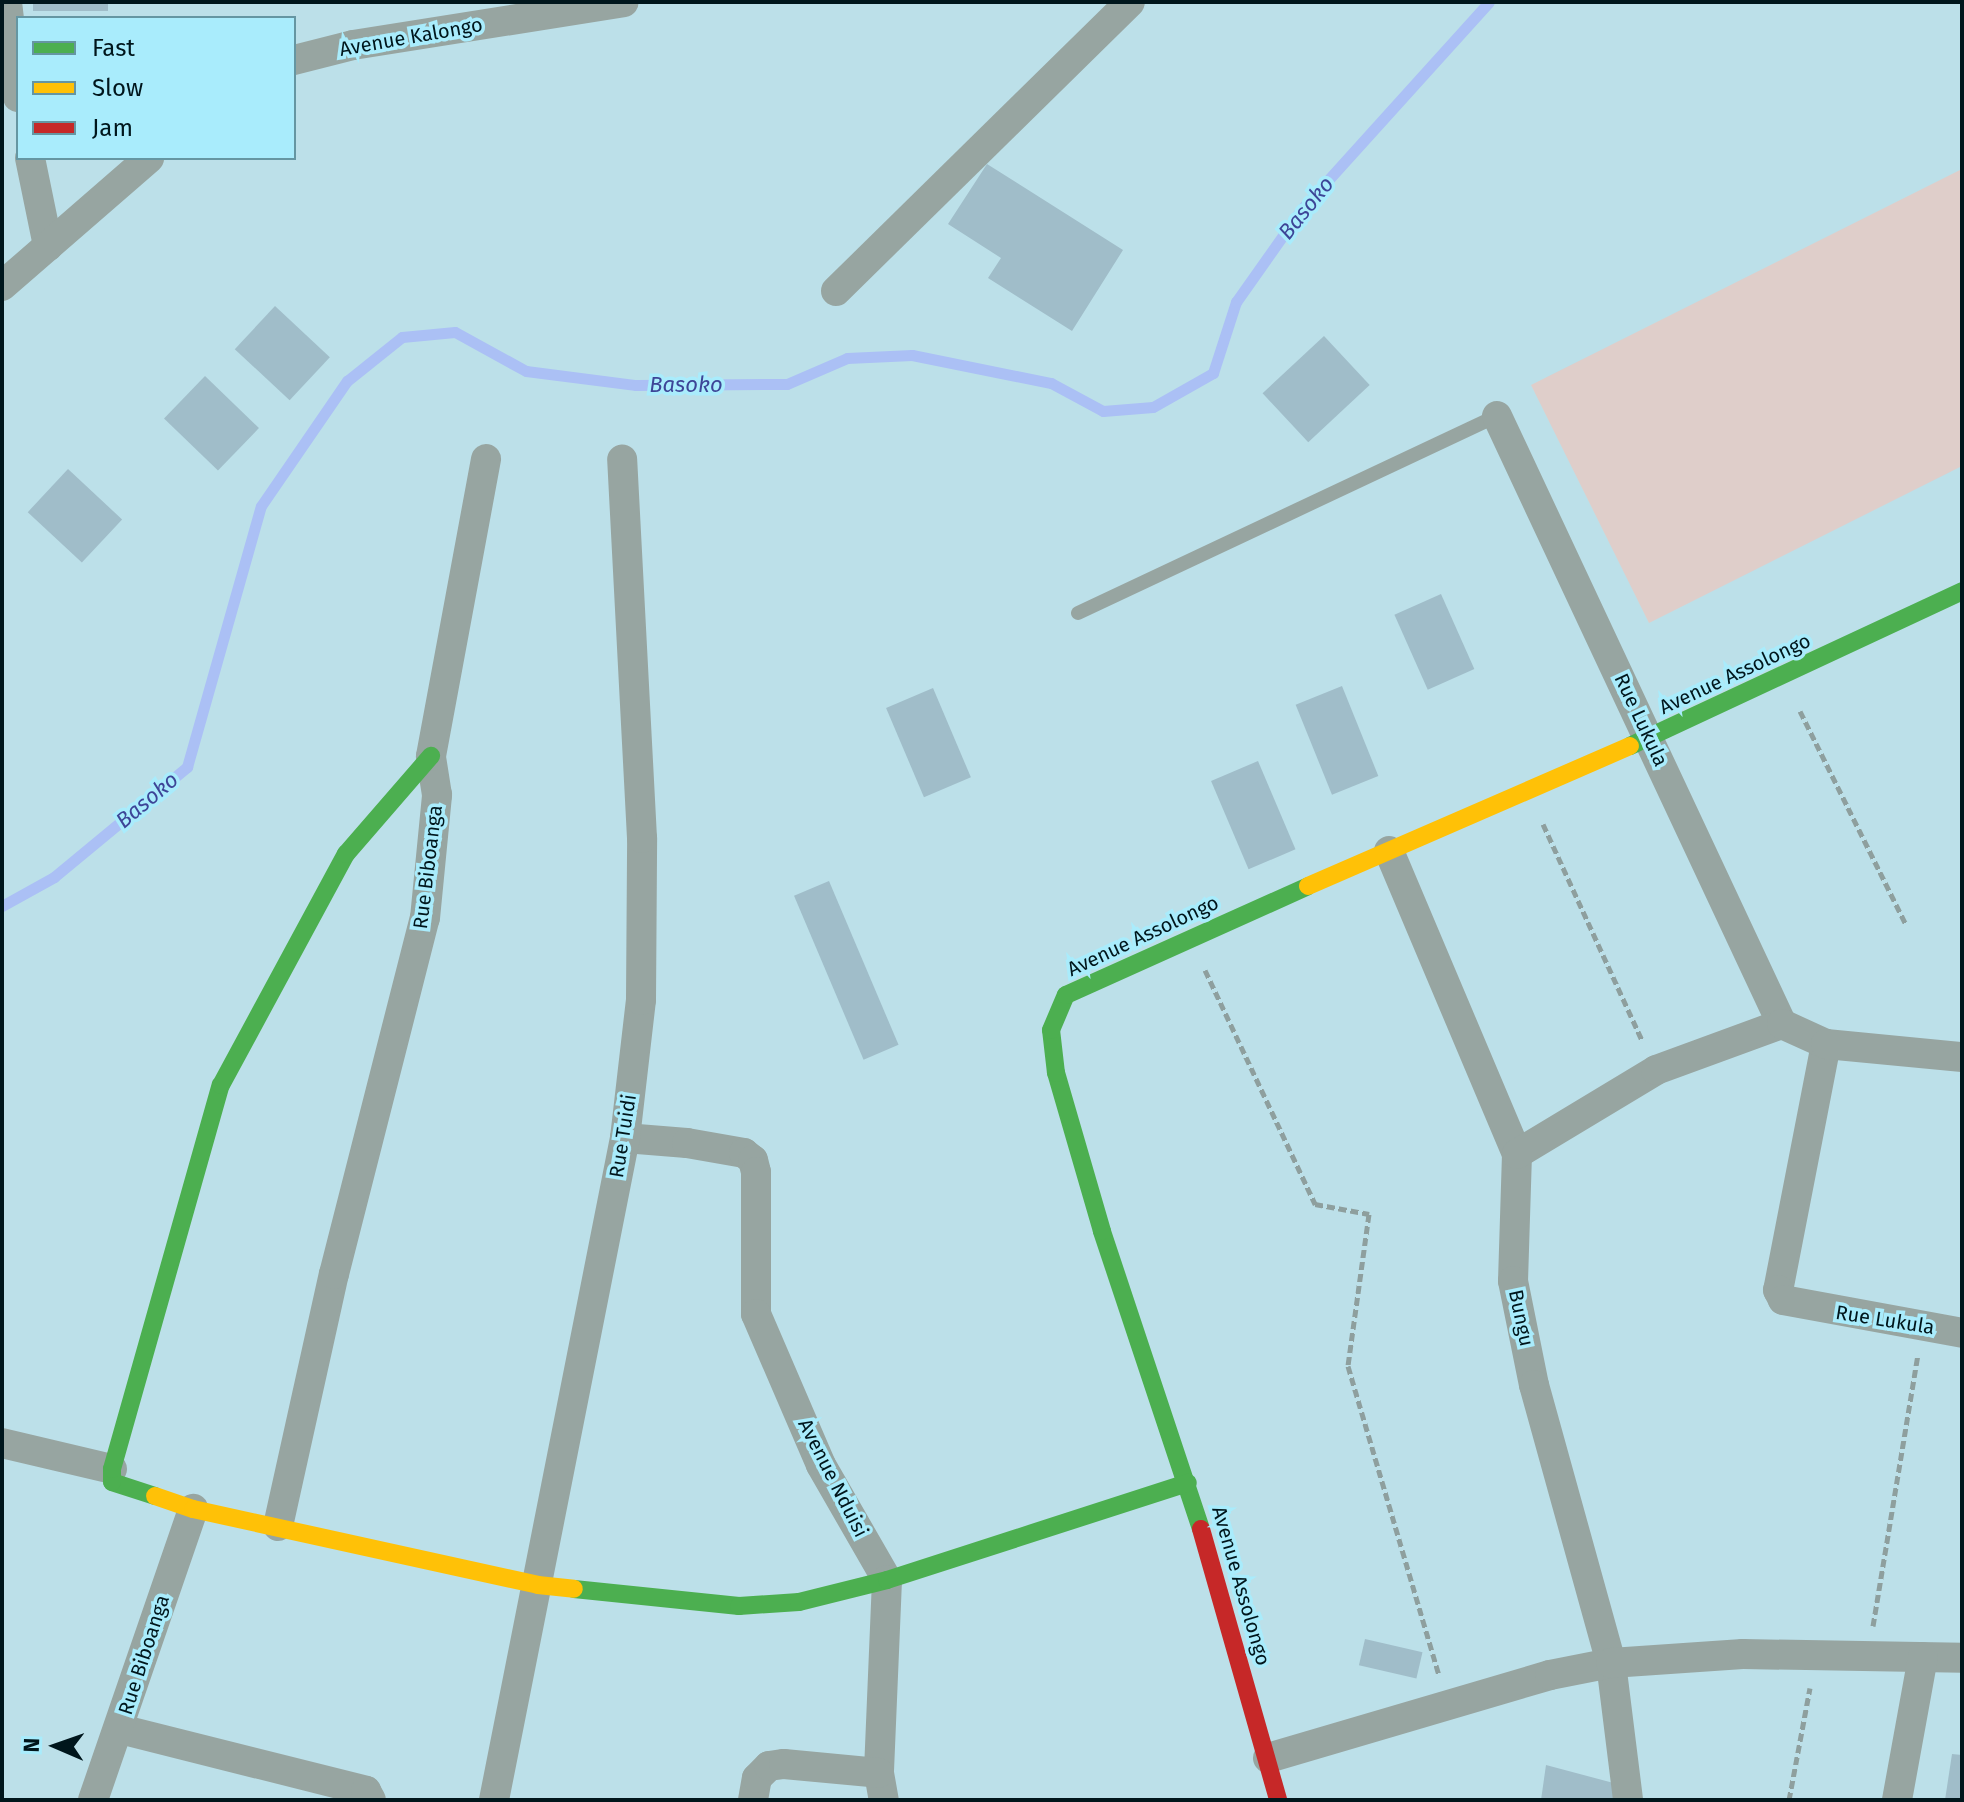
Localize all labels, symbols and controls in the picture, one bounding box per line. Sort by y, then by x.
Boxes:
street label: Avenue Kalongo [338,13,484,61]
legend [16,16,296,160]
text: Fast [92,34,135,62]
text: Slow [92,74,143,102]
text: Jam [92,114,133,142]
water label: Basoko [1273,171,1339,245]
water label: Basoko [649,372,723,398]
street label: Avenue Assolongo [1656,628,1814,720]
street label: Rue Lukula [1609,670,1673,770]
water label: Basoko [110,766,184,834]
street label: Rue Biboanga [408,804,448,930]
street label: Avenue Assolongo [1064,890,1222,982]
street label: Rue Tuidi [605,1092,641,1180]
street label: Bungu [1503,1287,1539,1349]
street label: Rue Lukula [1834,1300,1936,1340]
street label: Avenue Nduisi [793,1415,873,1541]
street label: Avenue Assolongo [1207,1504,1275,1668]
street label: Rue Biboanga [113,1592,175,1718]
north arrow [16,1706,96,1786]
text: N [18,1737,45,1753]

